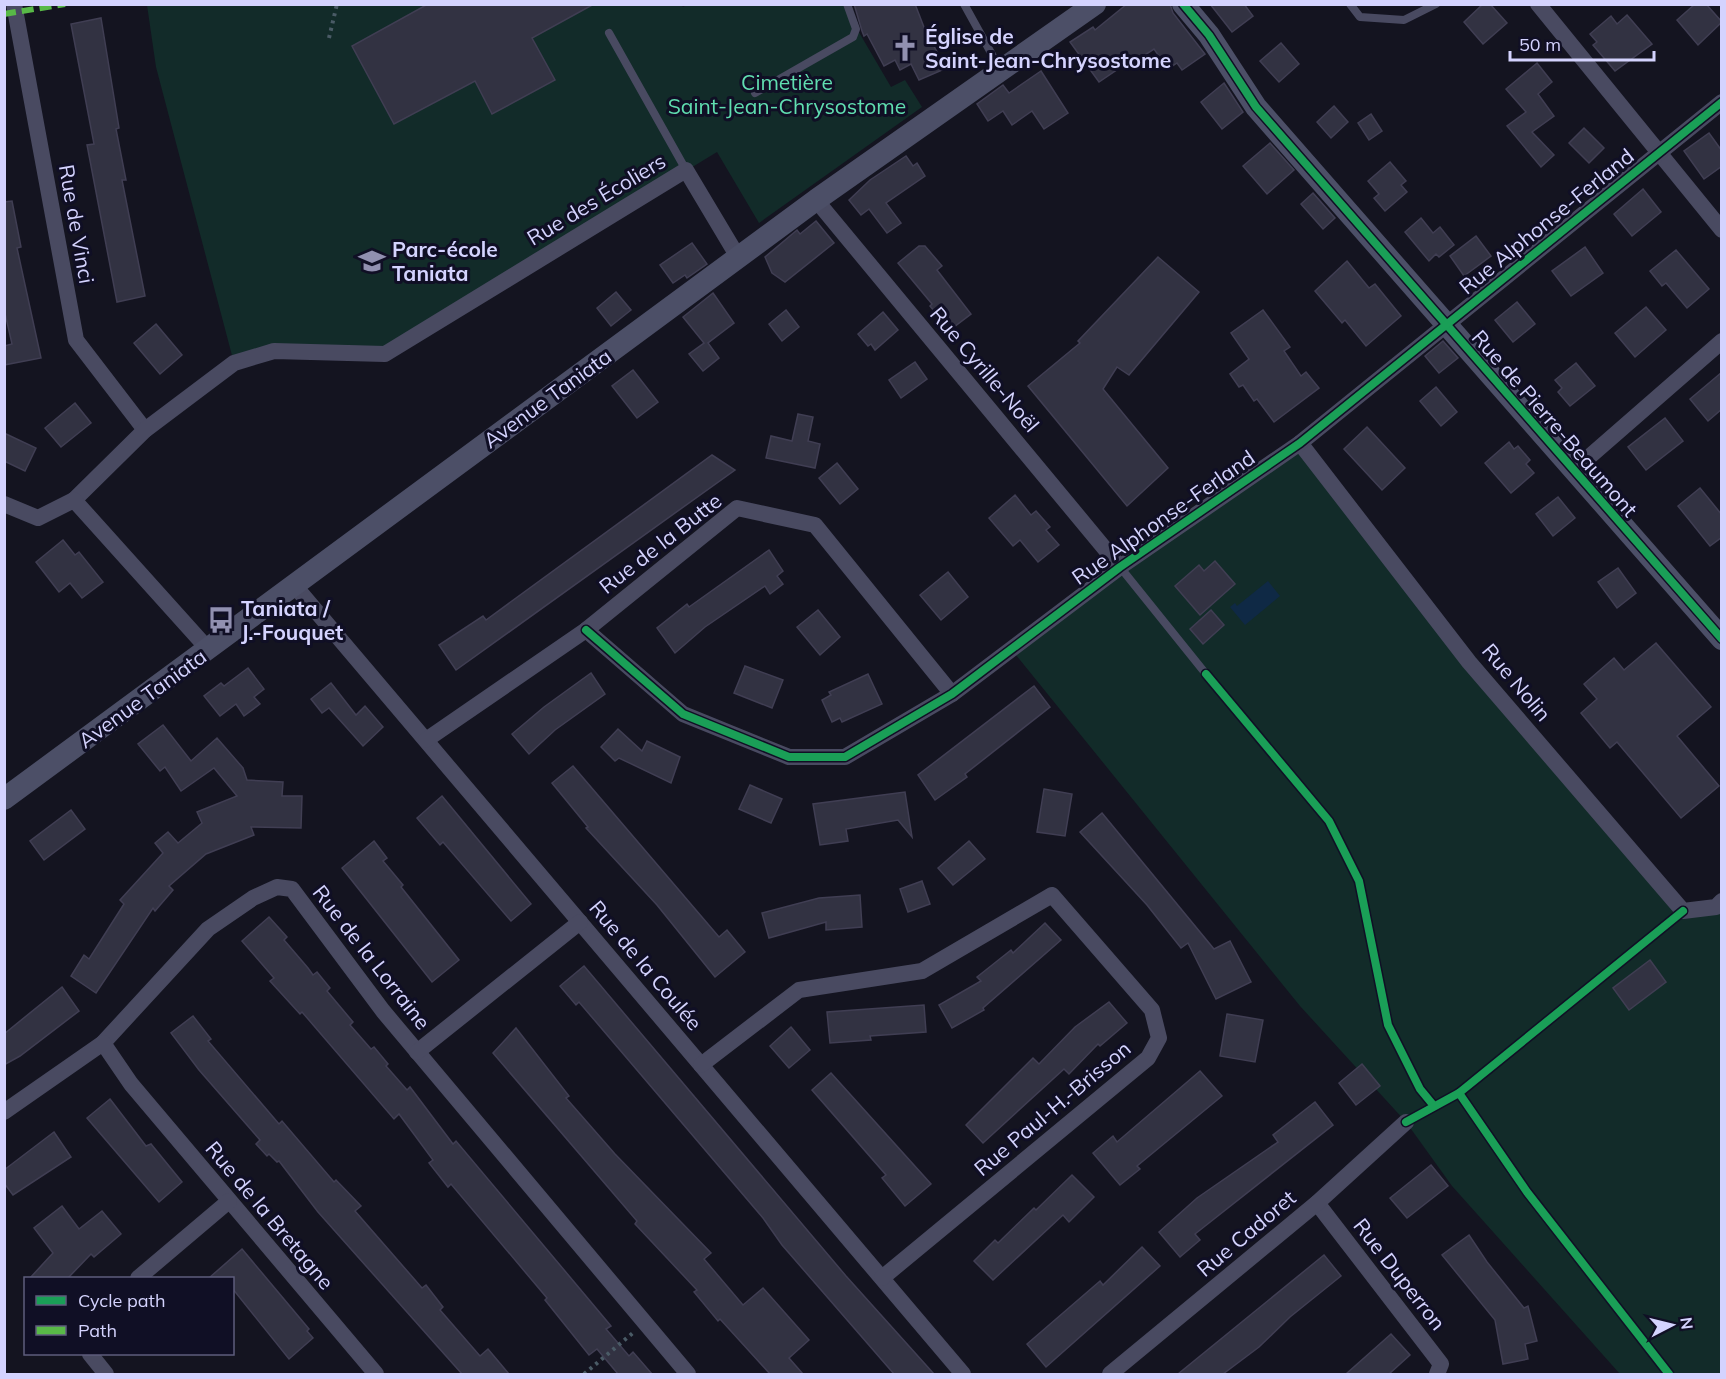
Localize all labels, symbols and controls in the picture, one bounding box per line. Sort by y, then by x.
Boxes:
place label: Église de Saint-Jean-Chrysostome [925,23,1171,73]
scale bar [1510,24,1654,62]
church icon: Église de Saint-Jean-Chrysostome [890,33,920,63]
text: 50 m [1519,33,1561,56]
park label: Cimetière Saint-Jean-Chrysostome [668,69,906,119]
street label: Rue Alphonse-Ferland [1453,143,1639,299]
street label: Rue des Écoliers [522,147,670,251]
street label: Rue de Vinci [54,162,100,286]
place label: Parc-école Taniata [392,236,498,286]
school or university icon: Parc-école Taniata [357,246,387,276]
street label: Rue Cyrille-Noël [925,301,1045,437]
street label: Rue de Pierre-Beaumont [1467,324,1643,522]
street label: Avenue Taniata [478,343,616,453]
street label: Rue Alphonse-Ferland [1067,444,1259,590]
street label: Rue de la Butte [594,487,726,599]
place label: Taniata / J.-Fouquet [241,595,343,645]
bus stop icon: Taniata / J.-Fouquet [206,605,236,635]
street label: Rue Nolin [1477,638,1557,726]
street label: Avenue Taniata [73,643,211,753]
street label: Rue de la Lorraine [308,880,436,1034]
street label: Rue de la Coulée [584,895,708,1035]
street label: Rue Paul-H.-Brisson [968,1035,1136,1181]
street label: Rue de la Bretagne [200,1136,340,1294]
street label: Rue Cadoret [1191,1184,1301,1282]
street label: Rue Duperron [1348,1213,1452,1335]
legend [24,1277,234,1355]
text: Cycle path [78,1289,165,1312]
north arrow [1642,1295,1702,1355]
text: N [1676,1316,1698,1330]
text: Path [78,1319,117,1342]

